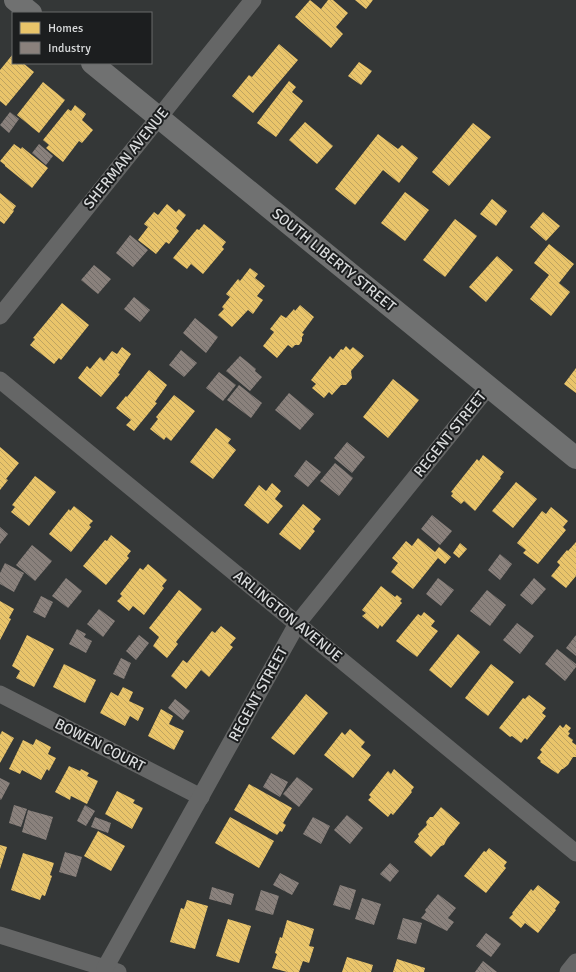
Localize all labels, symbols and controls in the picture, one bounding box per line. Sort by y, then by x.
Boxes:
legend [12,12,152,64]
text: Homes [48,21,83,36]
text: Industry [48,41,91,56]
street label: SHERMAN AVENUE [80,104,172,212]
street label: SOUTH LIBERTY STREET [268,204,400,316]
street label: REGENT STREET [410,387,490,481]
street label: ARLINGTON AVENUE [230,567,346,665]
street label: REGENT STREET [225,643,292,744]
street label: BOWEN COURT [52,715,149,776]

